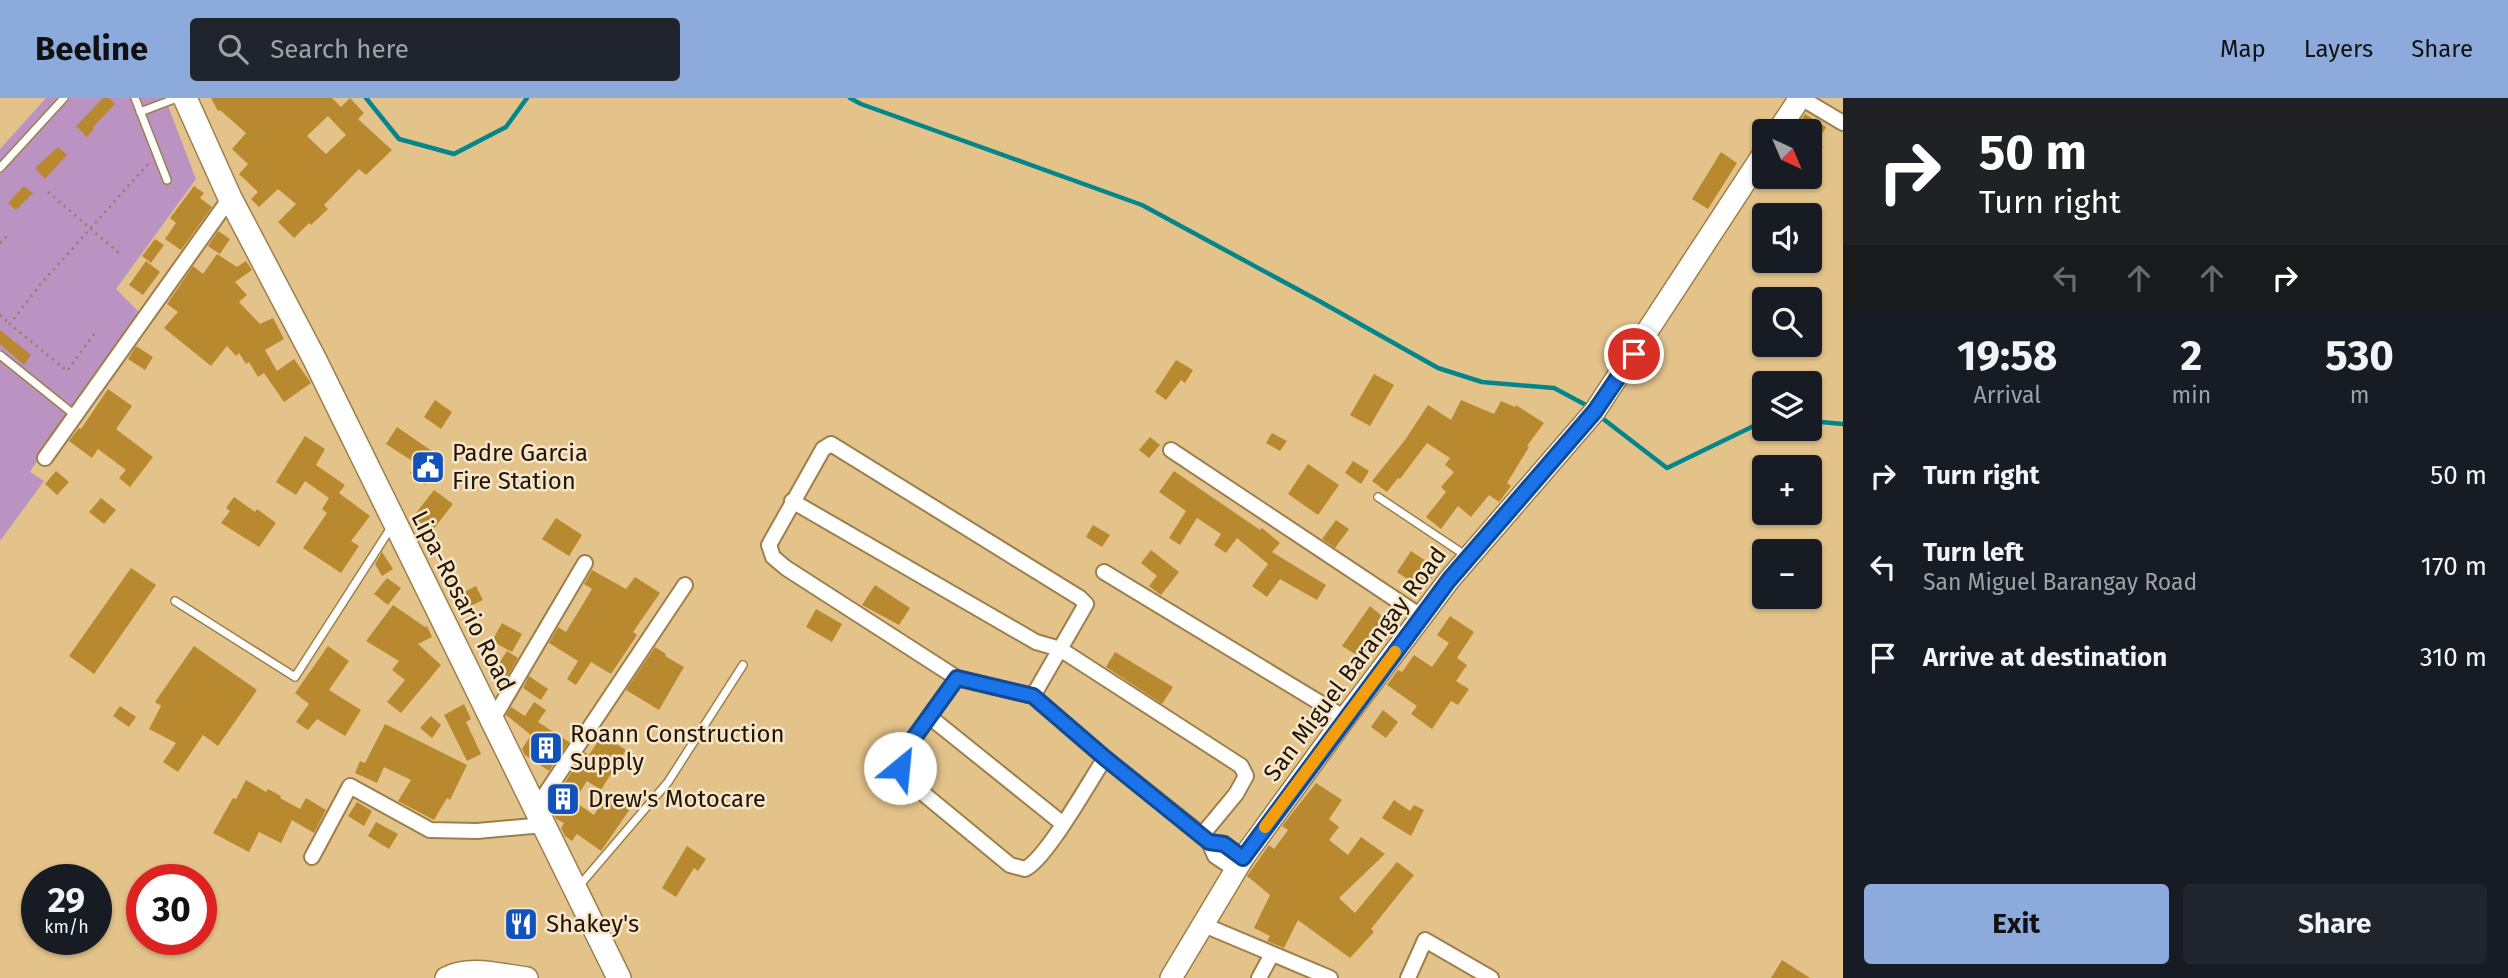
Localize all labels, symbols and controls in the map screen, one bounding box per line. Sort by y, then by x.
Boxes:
search box [190,18,680,81]
text: Beeline [35,29,148,69]
icon: search [214,30,252,68]
text: Search here [270,34,409,65]
text: Map [2220,35,2266,63]
text: Layers [2304,35,2373,63]
text: Share [2411,35,2473,63]
north arrow [1752,119,1822,189]
map controls [1752,119,1822,609]
text: 50 m [1979,123,2087,182]
icon: right [1864,126,1955,217]
text: Turn right [1979,183,2121,221]
button: sound [1752,203,1822,273]
icon: left [2047,259,2085,297]
icon: ahead [2120,259,2158,297]
icon: ahead [2193,259,2231,297]
icon: right [2266,259,2304,297]
button: search [1752,287,1822,357]
pin [1604,324,1664,384]
text: 19:58 [1957,331,2057,381]
text: 2 [2181,331,2202,381]
text: 530 [2325,331,2394,381]
icon: arrive [1615,335,1653,373]
button: layers [1752,371,1822,441]
text: Arrival [1974,381,2041,409]
text: min [2172,381,2211,409]
text: m [2350,381,2369,409]
place label: Padre Garcia Fire Station [452,439,588,495]
public building icon: Padre Garcia Fire Station [409,448,447,486]
button: + [1752,455,1822,525]
icon: right [1864,457,1902,495]
text: Turn right [1923,460,2040,491]
text: 50 m [2430,460,2487,491]
street label: Lipa-Rosario Road [405,506,521,696]
text: Turn left [1923,537,2024,568]
button: − [1752,539,1822,609]
street label: San Miguel Barangay Road [1258,541,1452,787]
icon: left [1864,548,1902,586]
text: 170 m [2421,551,2487,582]
text: San Miguel Barangay Road [1923,568,2197,596]
icon: arrive [1864,639,1902,677]
text: Arrive at destination [1923,642,2167,673]
text: 310 m [2420,642,2487,673]
place label: Roann Construction Supply [570,720,785,776]
building icon: Roann Construction Supply [527,729,565,767]
position arrow [863,731,937,805]
building icon: Drew's Motocare [544,780,582,818]
place label: Drew's Motocare [588,785,766,813]
speed limit sign: 30 [126,864,217,955]
text: 29 [48,879,85,921]
button: Exit [1864,884,2169,964]
button: Share [2183,884,2487,964]
restaurant icon: Shakey's [502,905,540,943]
place label: Shakey's [546,910,639,938]
text: km/h [44,916,89,938]

